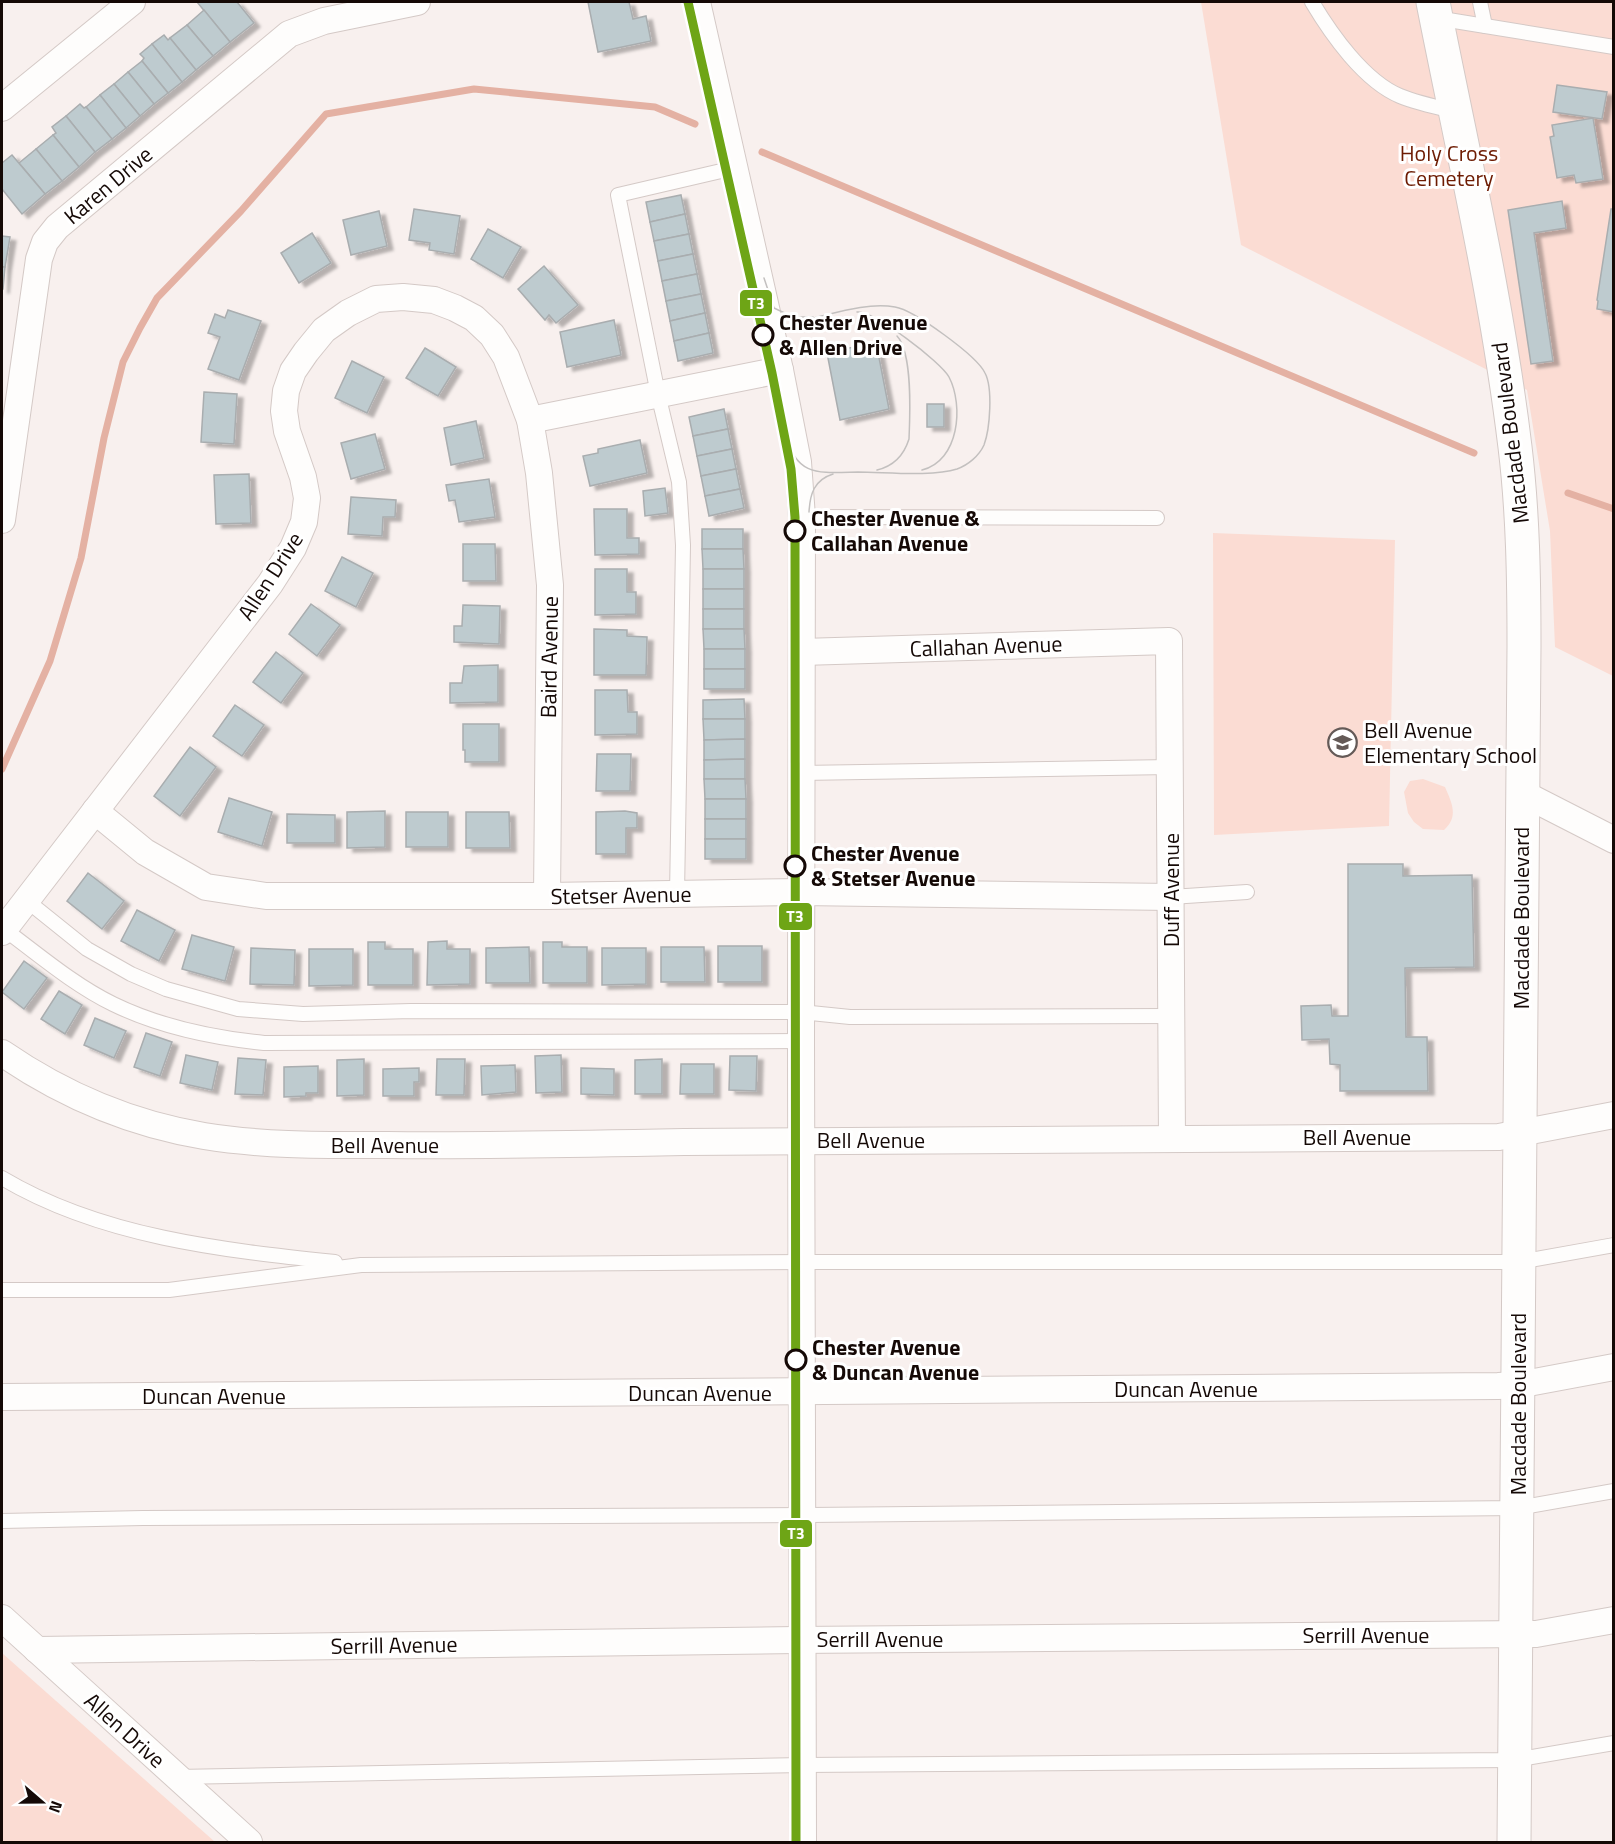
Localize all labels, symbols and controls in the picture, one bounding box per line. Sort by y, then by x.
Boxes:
park label: Holy Cross Cemetery [1400,136,1498,195]
street label: Karen Drive [56,138,160,232]
line badge: T3 [739,289,773,317]
text: T3 [747,291,765,315]
place label: Chester Avenue & Allen Drive [779,305,927,364]
marker: Chester Avenue & Allen Drive [752,324,774,346]
street label: Macdade Boulevard [1482,340,1538,526]
place label: Chester Avenue & Callahan Avenue [811,501,980,560]
marker: Chester Avenue & Callahan Avenue [784,520,806,542]
street label: Allen Drive [229,525,311,627]
street label: Baird Avenue [531,596,567,718]
street label: Callahan Avenue [909,626,1063,666]
place label: Bell Avenue Elementary School [1364,713,1537,772]
school or university icon: Bell Avenue Elementary School [1327,727,1359,759]
street label: Macdade Boulevard [1504,827,1538,1009]
street label: Duff Avenue [1154,833,1188,947]
place label: Chester Avenue & Stetser Avenue [811,836,976,895]
marker: Chester Avenue & Stetser Avenue [784,855,806,877]
street label: Stetser Avenue [550,877,692,913]
line badge: T3 [778,902,813,931]
text: T3 [786,904,804,928]
street label: Bell Avenue [1303,1120,1411,1154]
street label: Bell Avenue [817,1123,925,1157]
street label: Bell Avenue [331,1128,439,1162]
street label: Macdade Boulevard [1501,1313,1535,1495]
place label: Chester Avenue & Duncan Avenue [812,1330,979,1389]
marker: Chester Avenue & Duncan Avenue [785,1349,807,1371]
street label: Duncan Avenue [1114,1372,1258,1406]
street label: Duncan Avenue [628,1376,772,1410]
street label: Duncan Avenue [142,1379,286,1413]
line badge: T3 [779,1519,813,1548]
text: T3 [787,1521,805,1545]
street label: Serrill Avenue [1303,1618,1429,1652]
street label: Serrill Avenue [817,1622,943,1656]
street label: Serrill Avenue [330,1627,458,1663]
street label: Allen Drive [77,1684,173,1776]
north arrow [12,1772,72,1832]
text: N [43,1798,69,1816]

